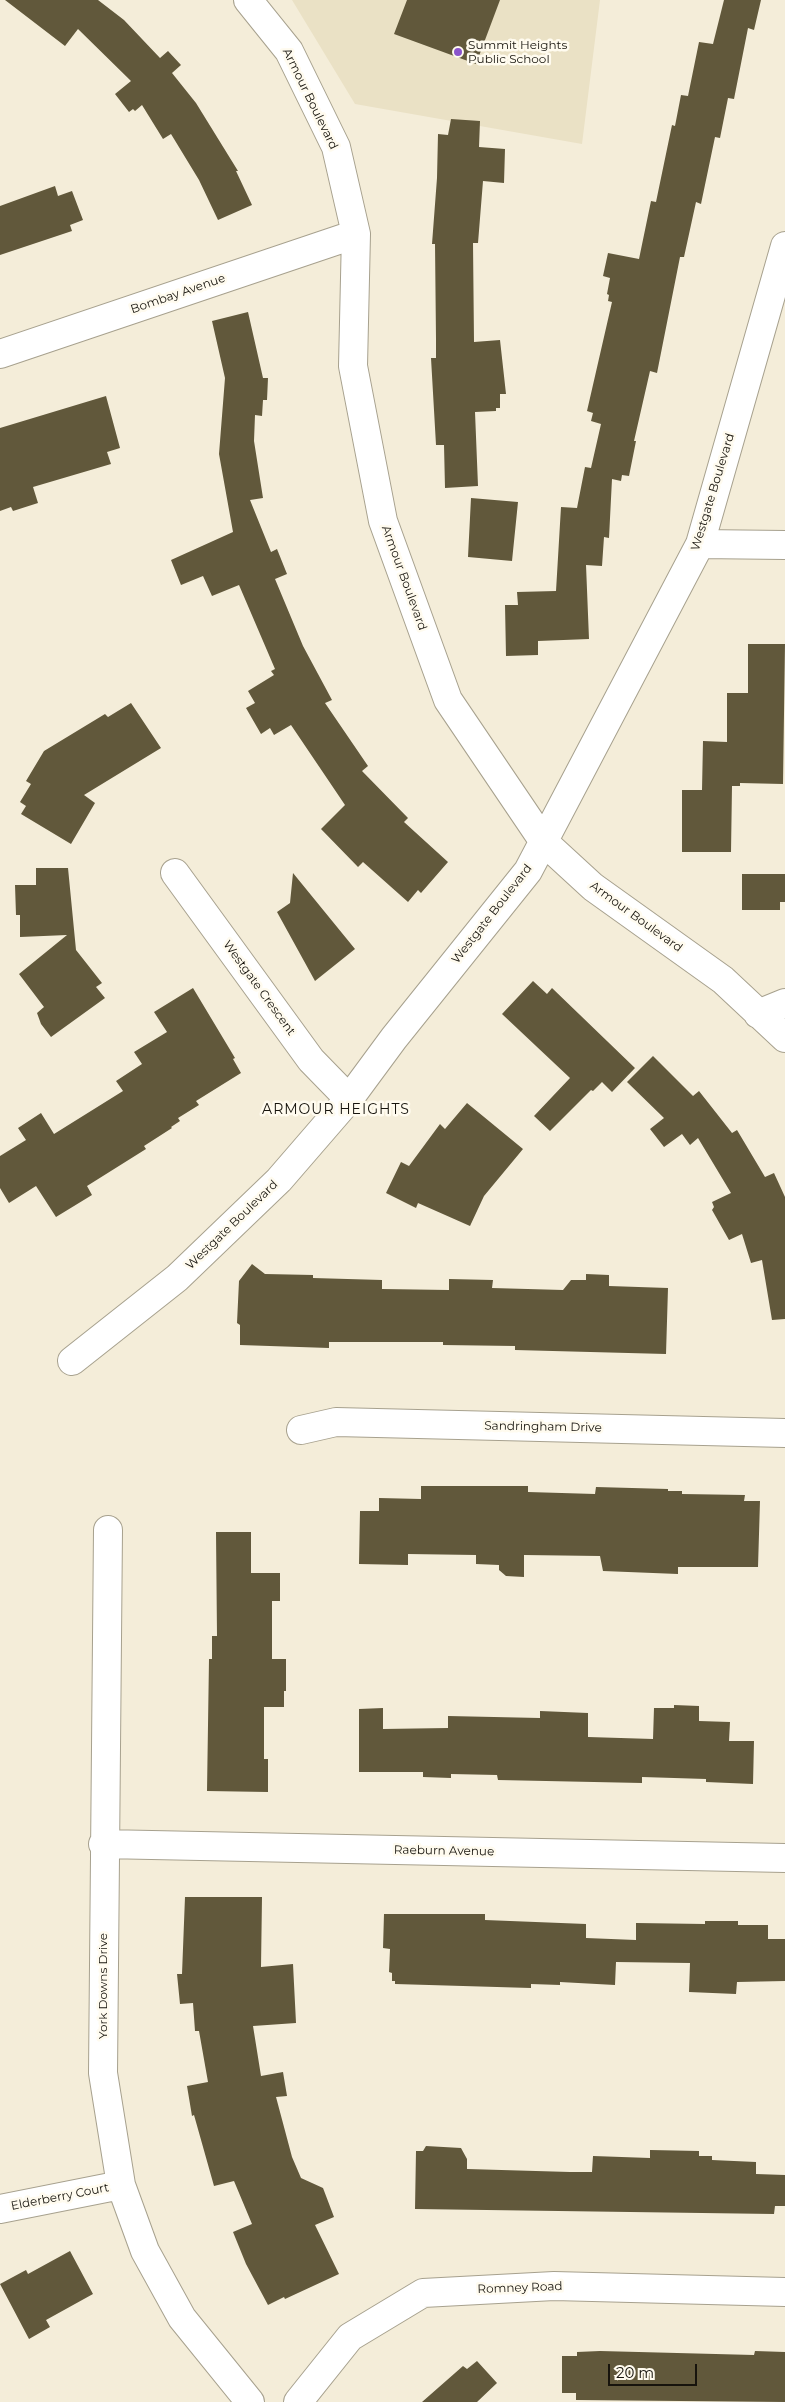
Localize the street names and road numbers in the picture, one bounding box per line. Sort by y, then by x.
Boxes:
street label: Armour Boulevard [279,46,341,152]
street label: Bombay Avenue [129,271,227,317]
street label: Westgate Boulevard [688,432,738,552]
street label: Armour Boulevard [378,524,430,632]
street label: Westgate Boulevard [449,862,535,966]
street label: Armour Boulevard [587,879,685,955]
street label: Westgate Crescent [220,938,298,1038]
street label: Westgate Boulevard [183,1177,281,1273]
street label: Sandringham Drive [484,1419,602,1435]
street label: Raeburn Avenue [394,1843,494,1859]
street label: York Downs Drive [96,1933,110,2039]
street label: Elderberry Court [10,2180,110,2214]
street label: Romney Road [477,2279,563,2297]

